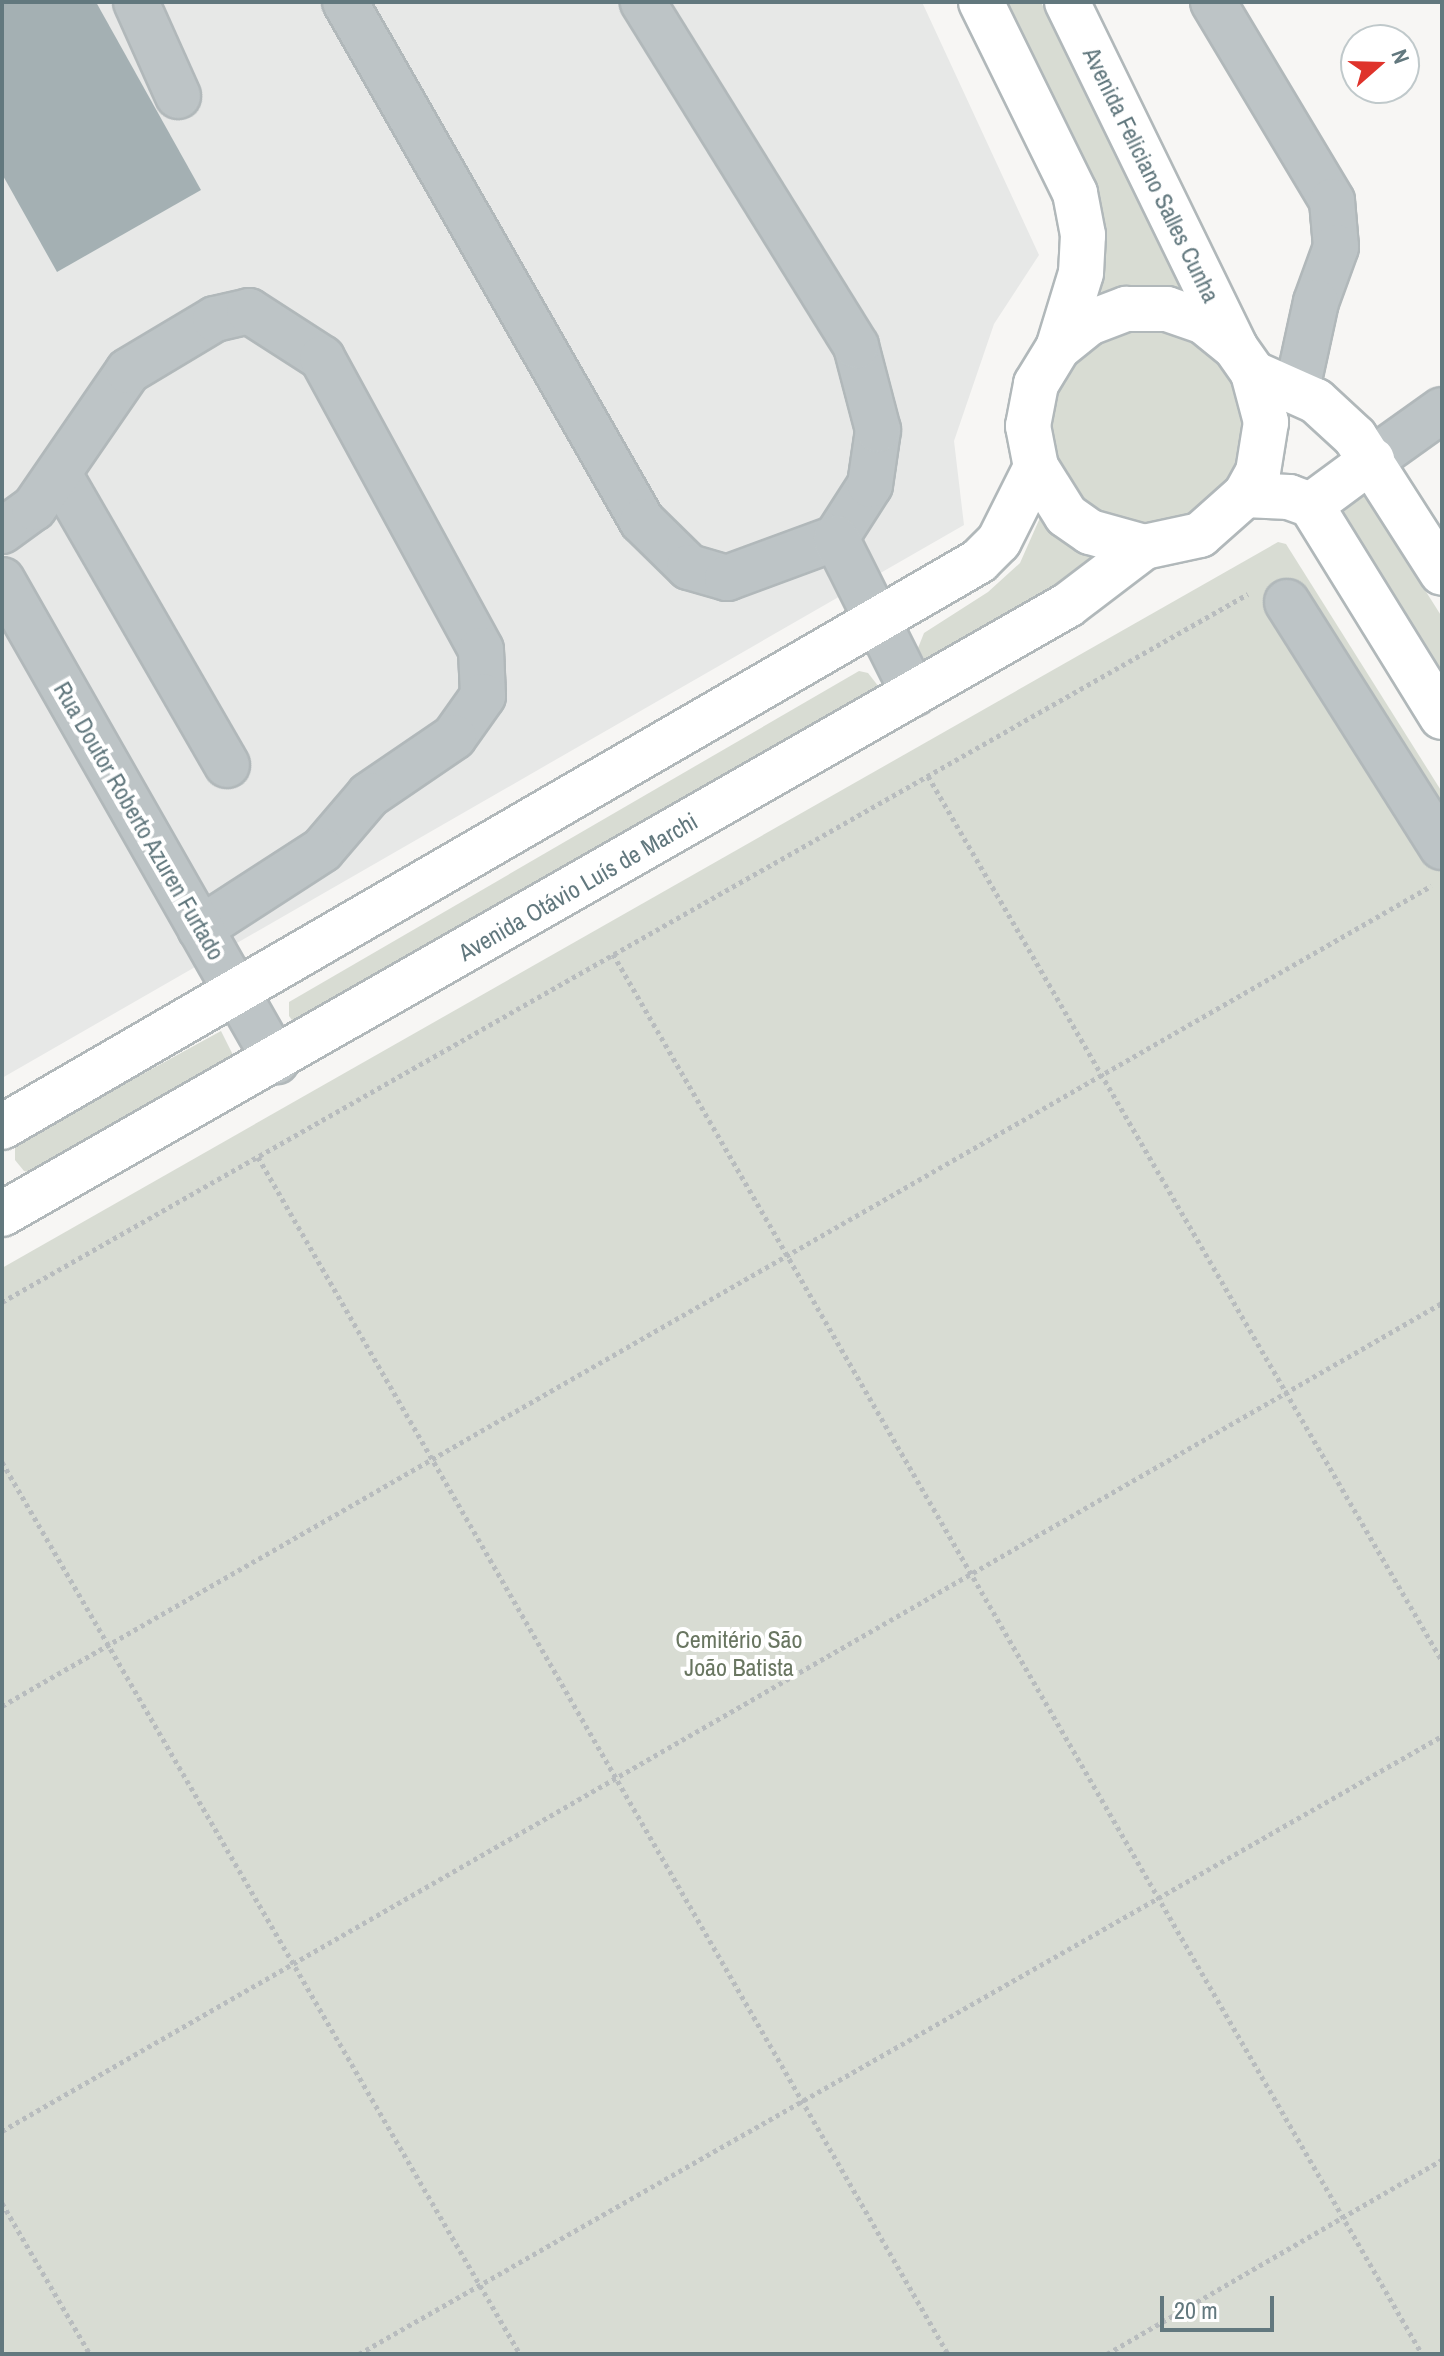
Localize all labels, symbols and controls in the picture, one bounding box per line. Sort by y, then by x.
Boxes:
north arrow [1340,24,1420,104]
street label: Avenida Feliciano Salles Cunha [1077,43,1225,307]
text: N [1384,45,1417,68]
street label: Rua Doutor Roberto Azuren Furtado [47,676,231,966]
street label: Avenida Otávio Luís de Marchi [453,807,703,967]
park label: Cemitério São João Batista [676,1626,802,1682]
scale bar [1164,2280,1278,2330]
text: 20 m [1174,2294,1218,2326]

